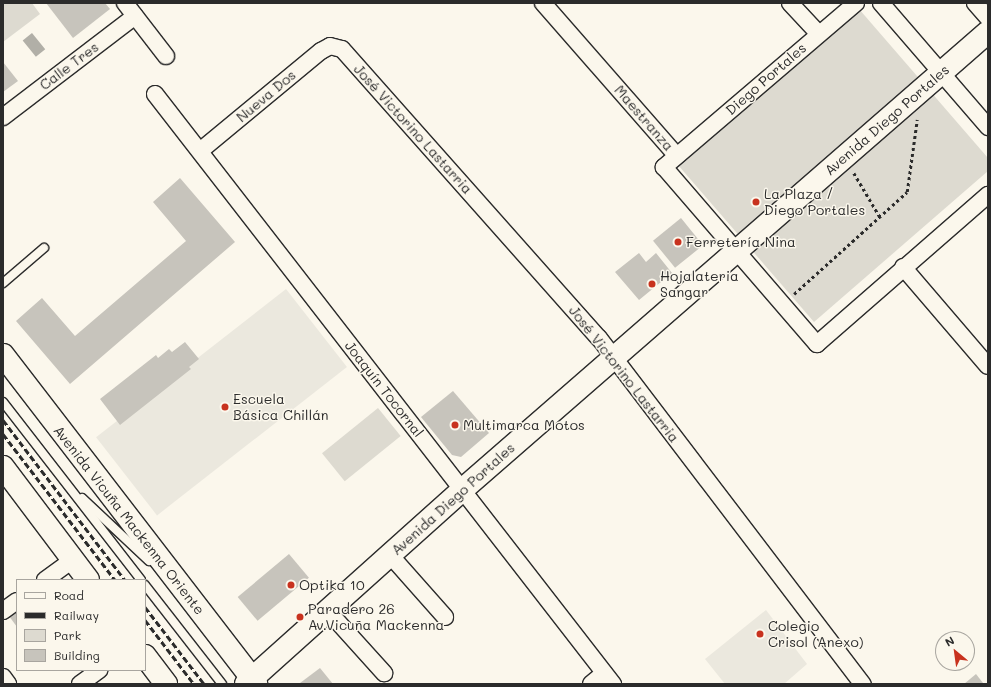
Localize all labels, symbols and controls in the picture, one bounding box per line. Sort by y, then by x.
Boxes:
street label: Calle Tres [36,38,102,94]
street label: Diego Portales [722,39,810,119]
street label: José Victorino Lastarria [350,61,476,197]
street label: Avenida Diego Portales [821,61,953,179]
street label: Nueva Dos [233,66,299,126]
street label: Maestranza [611,82,677,154]
place label: La Plaza / Diego Portales [764,186,865,218]
marker: La Plaza / Diego Portales [751,197,761,207]
place label: Ferretería Nina [686,234,796,250]
marker: Ferretería Nina [673,237,683,247]
place label: Hojalateria Sangar [660,268,739,300]
marker: Hojalateria Sangar [647,279,657,289]
street label: José Victorino Lastarria [565,302,683,446]
street label: Joaquín Tocornal [341,337,427,441]
place label: Escuela Básica Chillán [233,391,329,424]
marker: Escuela Básica Chillán [220,402,230,412]
place label: Multimarca Motos [463,417,585,433]
marker: Multimarca Motos [450,420,460,430]
street label: Avenida Vicuña Mackenna Oriente [50,422,208,618]
street label: Avenida Diego Portales [388,439,518,559]
place label: Optika 10 [299,577,365,593]
legend [16,579,146,671]
marker: Optika 10 [286,580,296,590]
text: Road [54,587,84,603]
place label: Paradero 26 Av.Vicuña Mackenna [308,601,444,634]
text: Railway [54,607,99,623]
marker: Paradero 26 Av.Vicuña Mackenna [295,612,305,622]
place label: Colegio Crisol (Anexo) [768,618,863,650]
text: Park [54,627,81,643]
marker: Colegio Crisol (Anexo) [755,629,765,639]
north arrow [935,631,975,671]
text: N [942,632,957,650]
text: Building [54,647,100,663]

